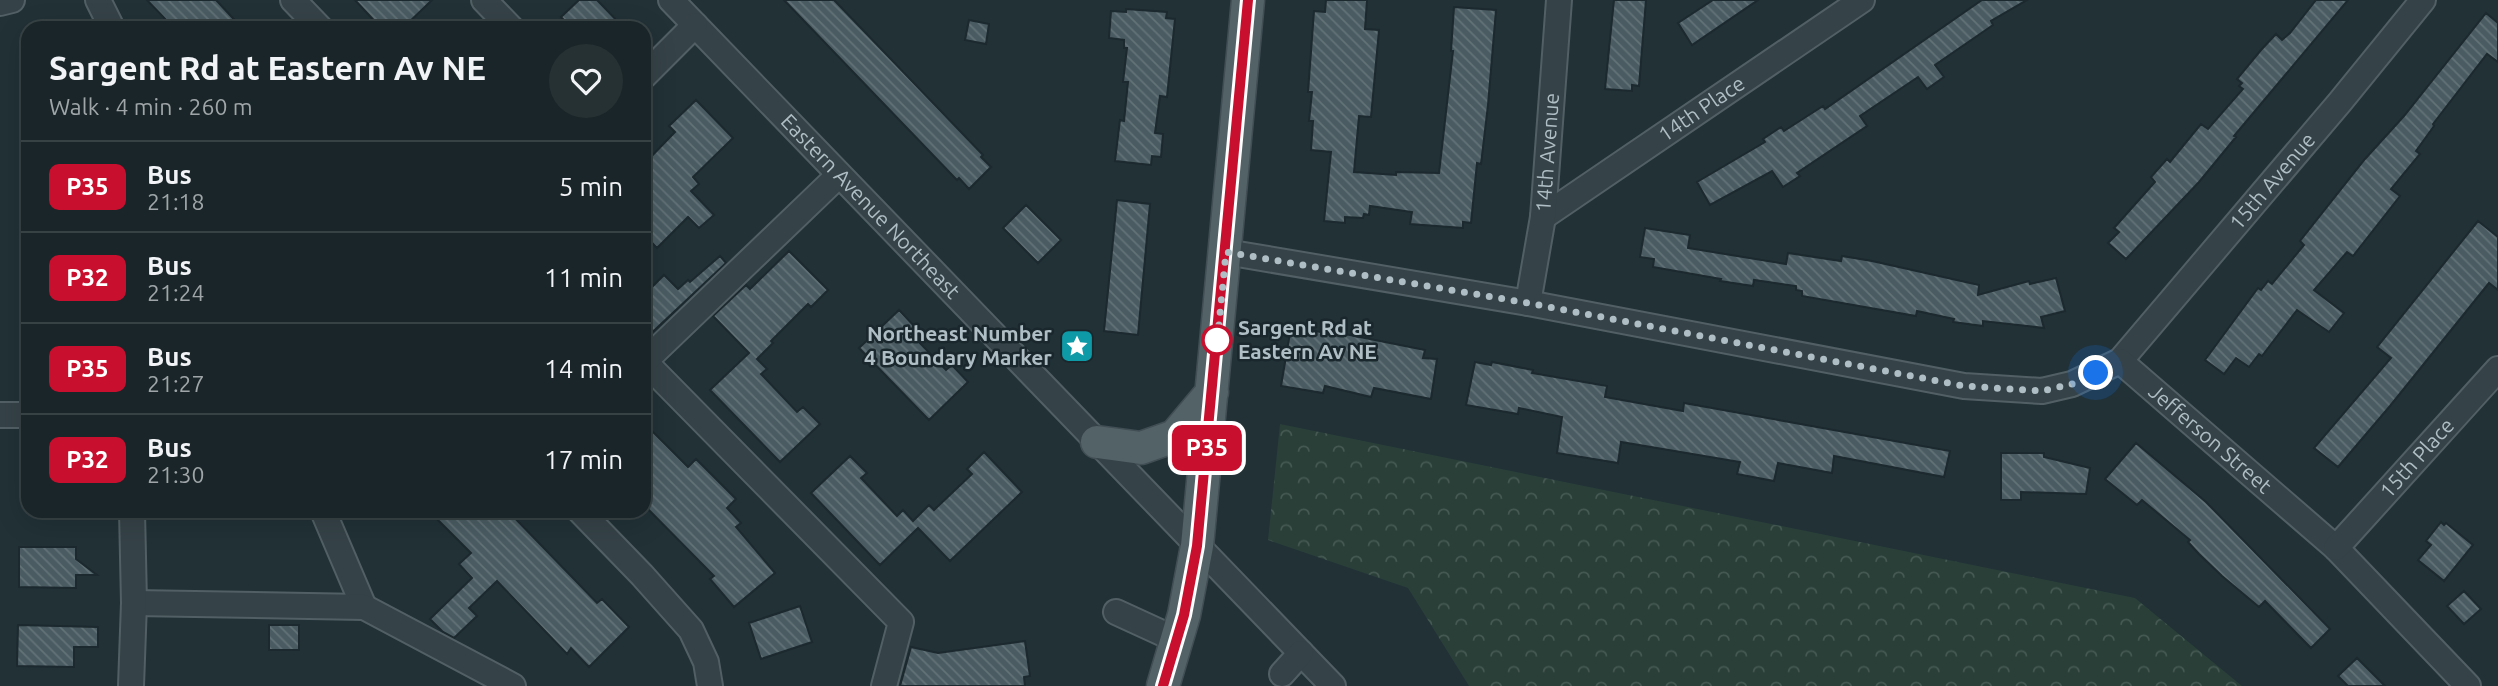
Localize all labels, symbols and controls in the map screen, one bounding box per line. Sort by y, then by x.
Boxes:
button: heart [549,44,623,118]
text: Sargent Rd at Eastern Av NE [49,49,486,86]
street label: 14th Place [1654,70,1749,146]
street label: 14th Avenue [1530,92,1563,213]
text: Walk · 4 min · 260 m [49,94,253,119]
street label: Eastern Avenue Northeast [777,109,965,303]
street label: 15th Avenue [2224,127,2320,234]
text: Bus [147,160,192,189]
text: 5 min [559,172,623,201]
text: P35 [66,173,109,200]
text: 21:18 [147,189,205,214]
text: Bus [147,251,192,280]
text: 11 min [544,263,623,292]
text: P32 [66,264,109,291]
text: 21:24 [147,280,205,305]
place label: Sargent Rd at Eastern Av NE [1238,315,1377,363]
place label: Northeast Number 4 Boundary Marker [864,321,1052,369]
marker: Sargent Rd at Eastern Av NE [1202,325,1232,355]
place icon: Northeast Number 4 Boundary Marker [1058,327,1096,365]
text: Bus [147,342,192,371]
text: 14 min [544,354,623,383]
text: P35 [66,355,109,382]
your location [2078,355,2113,390]
text: 21:27 [147,371,205,396]
street label: Jefferson Street [2144,379,2277,498]
street label: 15th Place [2374,413,2459,502]
line badge: P35 [1167,425,1247,471]
text: Bus [147,433,192,462]
text: P35 [1186,434,1228,461]
text: 17 min [544,445,623,474]
text: P32 [66,446,109,473]
text: 21:30 [147,462,205,487]

